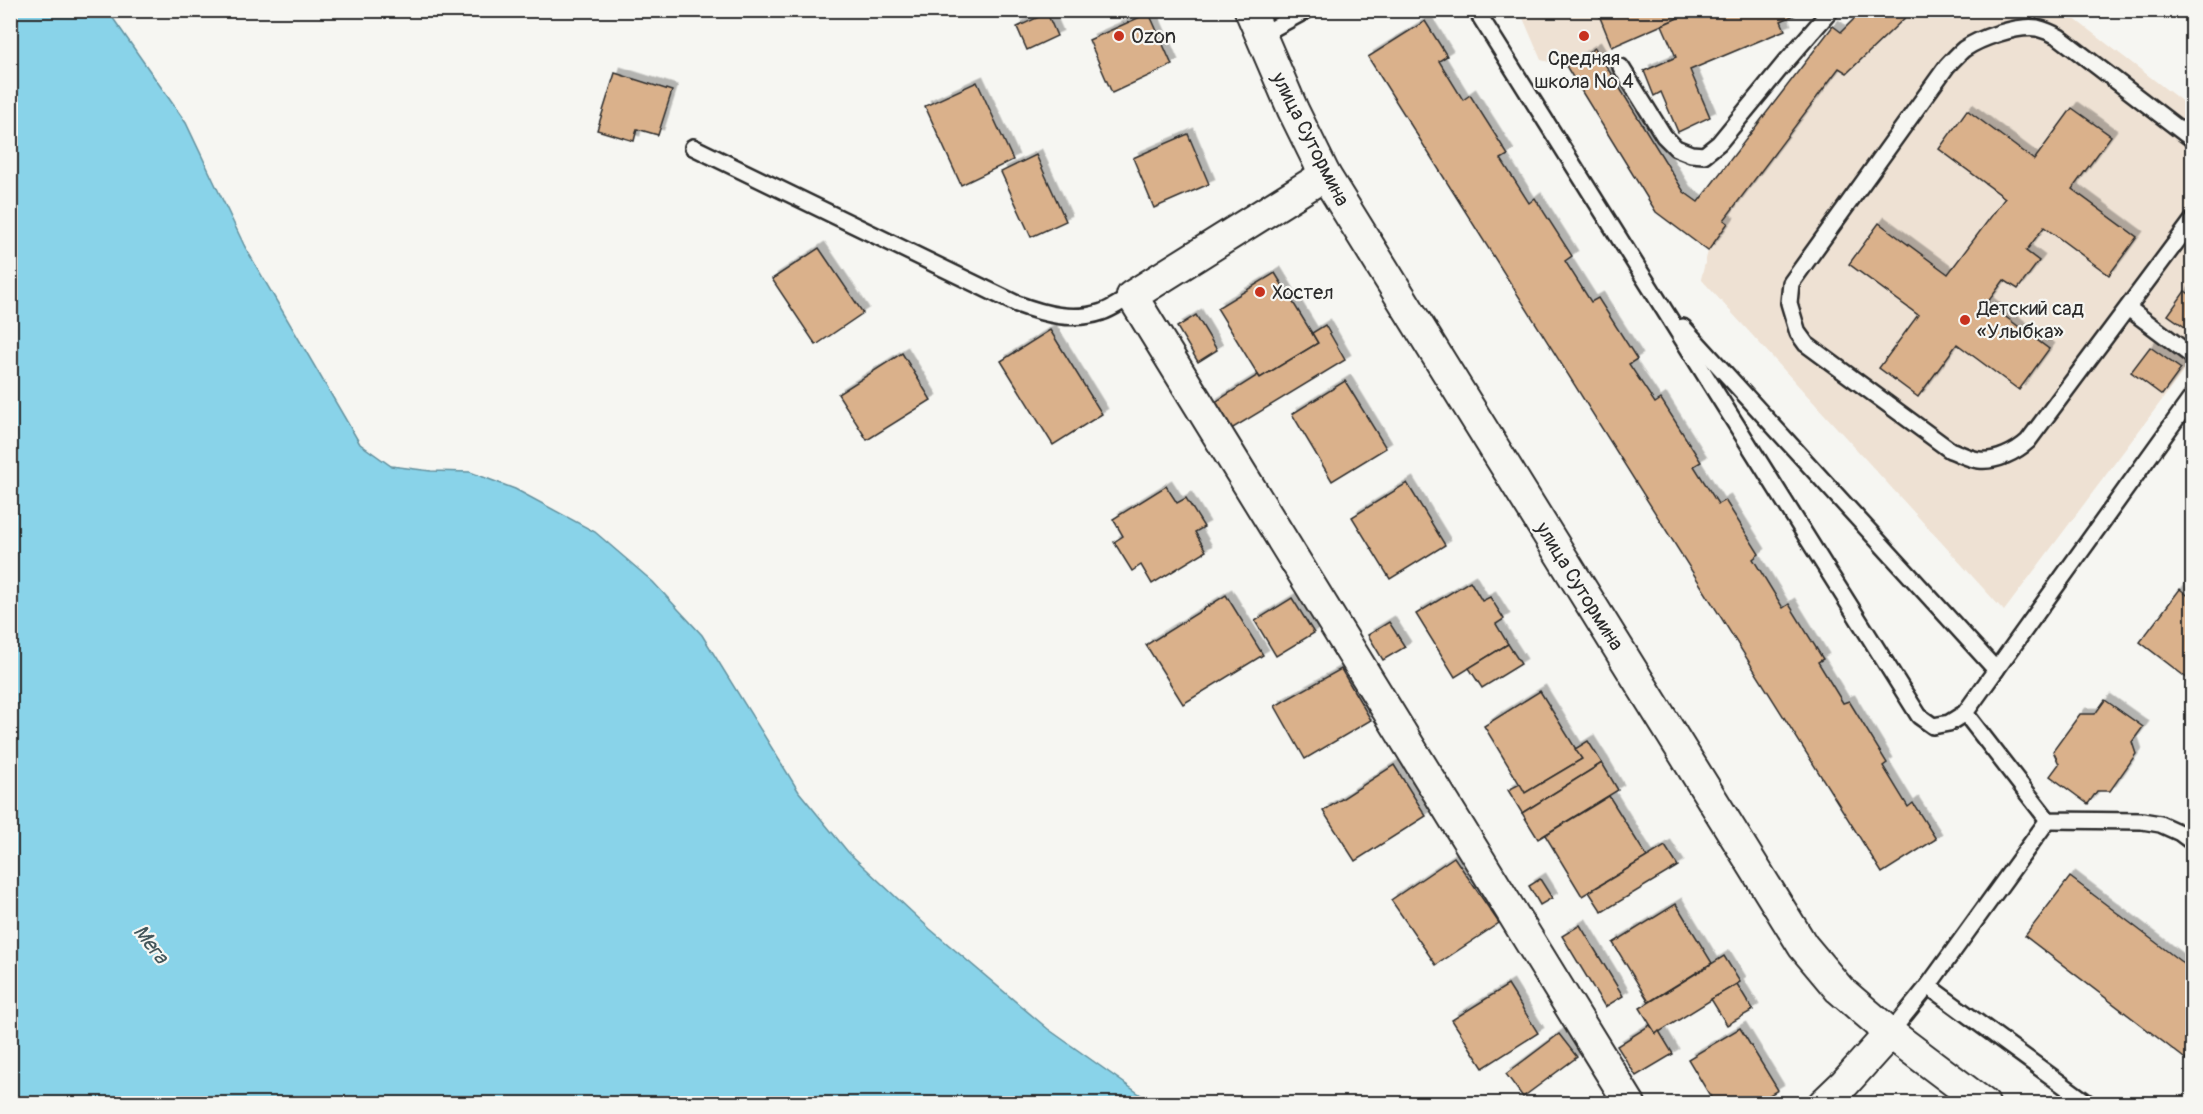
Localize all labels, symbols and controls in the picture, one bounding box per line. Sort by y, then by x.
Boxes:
place label: Ozon [1131,24,1176,49]
marker: Ozon [1112,29,1126,43]
marker: Средняя школа № 4 [1577,29,1591,43]
place label: Средняя школа № 4 [1534,46,1634,94]
street label: улица Сутормина [1266,67,1355,210]
place label: Хостел [1272,280,1334,305]
marker: Хостел [1253,285,1267,299]
place label: Детский сад «Улыбка» [1976,296,2084,344]
marker: Детский сад «Улыбка» [1958,313,1972,327]
street label: улица Сутормина [1530,517,1629,655]
water label: Мега [127,919,175,970]

